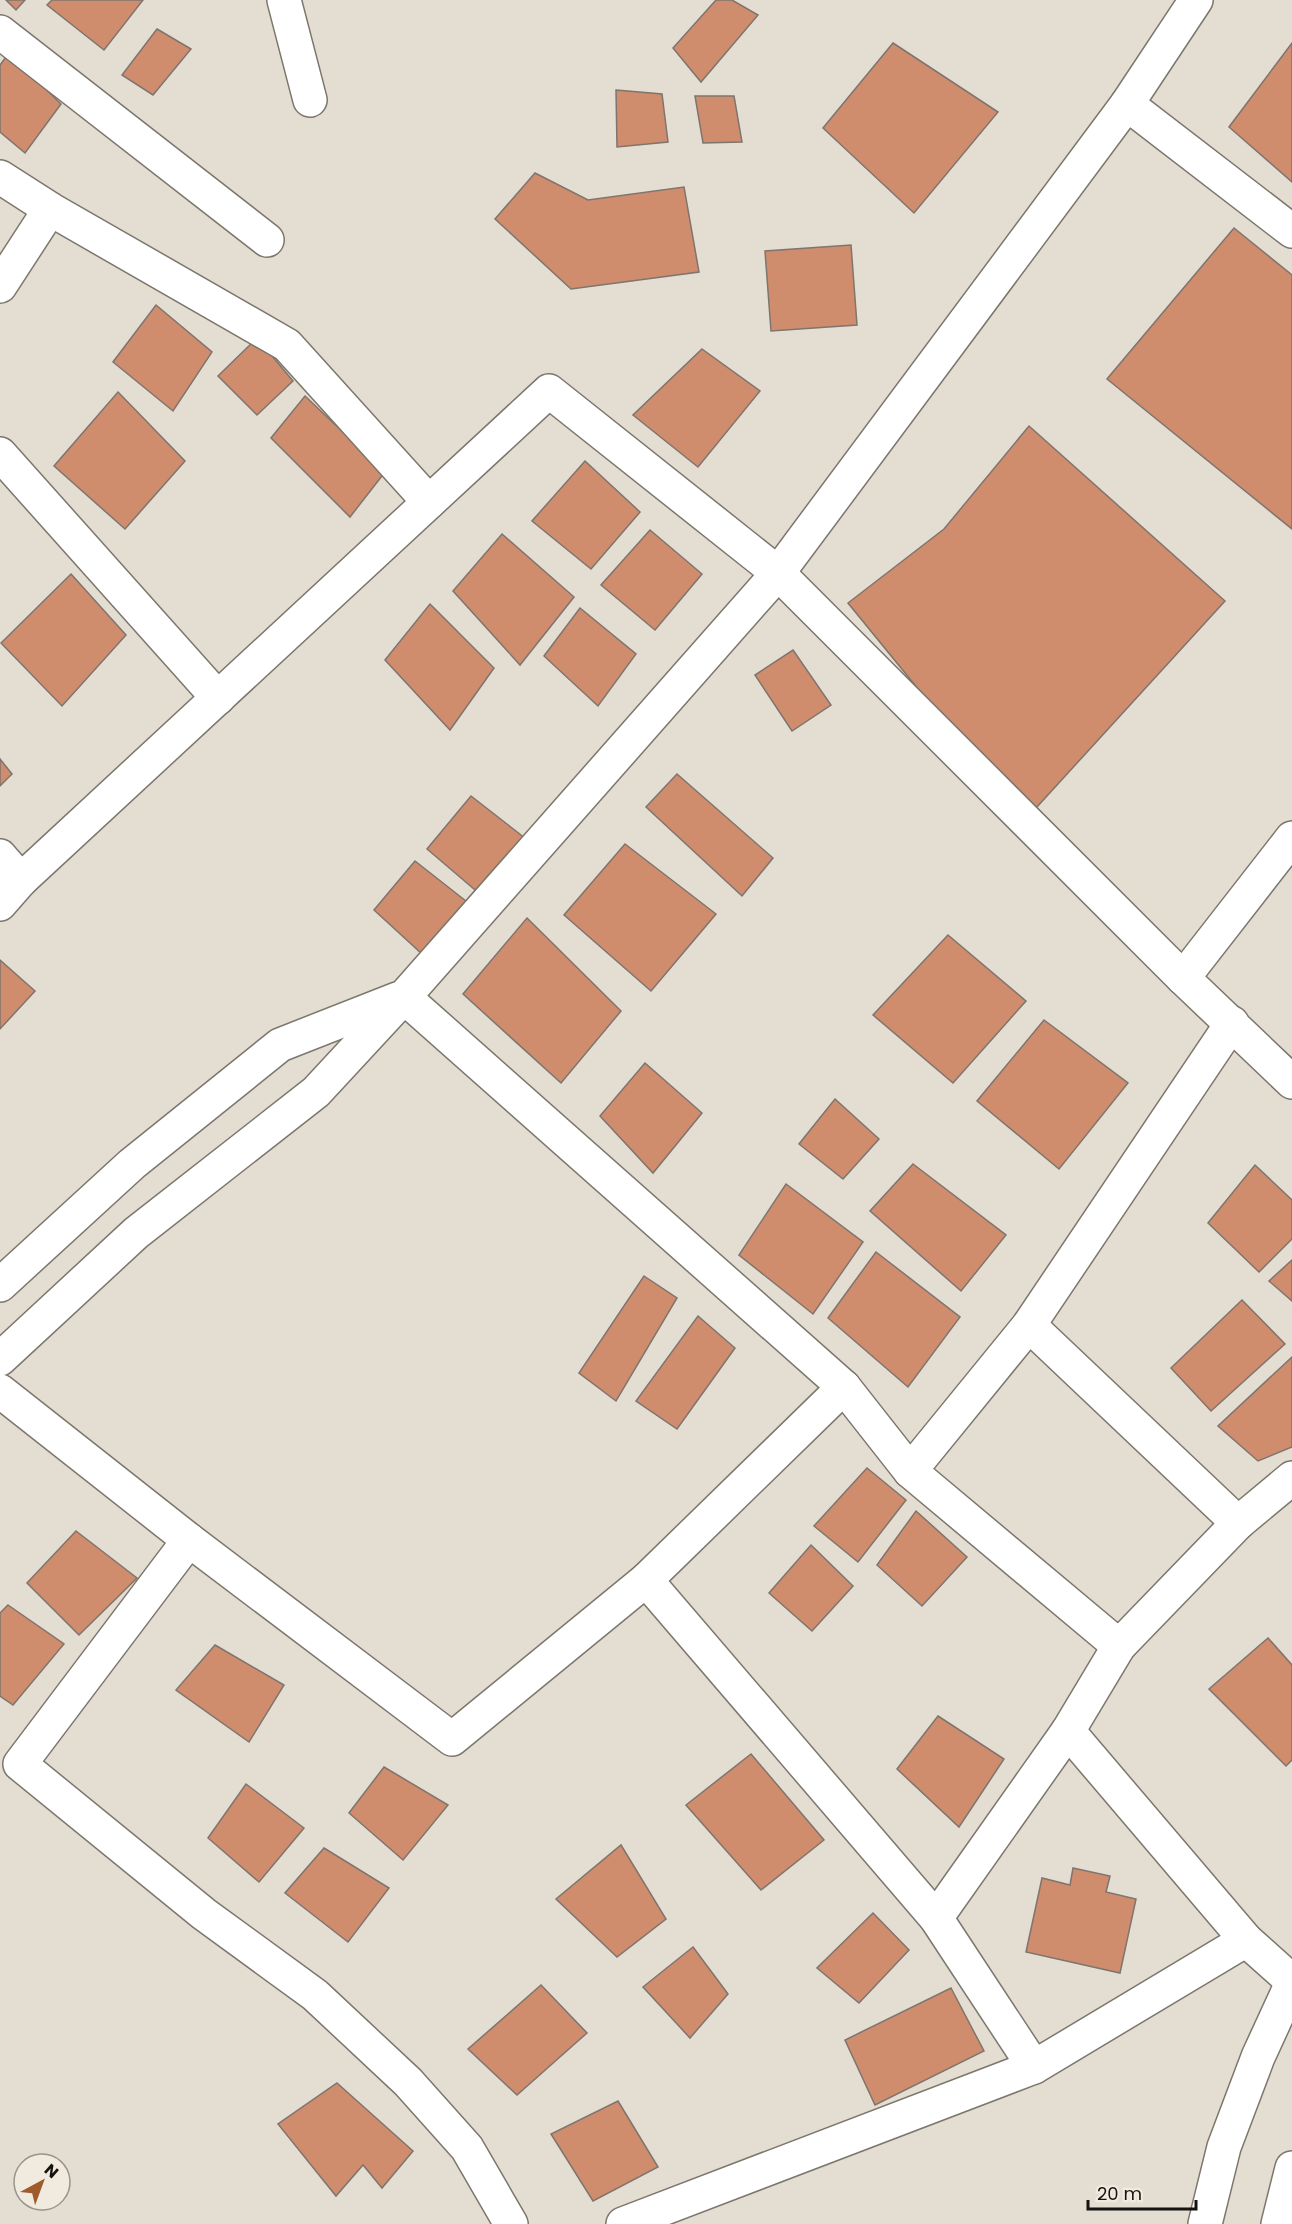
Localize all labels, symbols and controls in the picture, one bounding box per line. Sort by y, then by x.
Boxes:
north arrow [12,2152,72,2212]
text: N [39,2158,64,2184]
scale bar [1088,2173,1196,2211]
text: 20 m [1097,2181,1142,2206]

